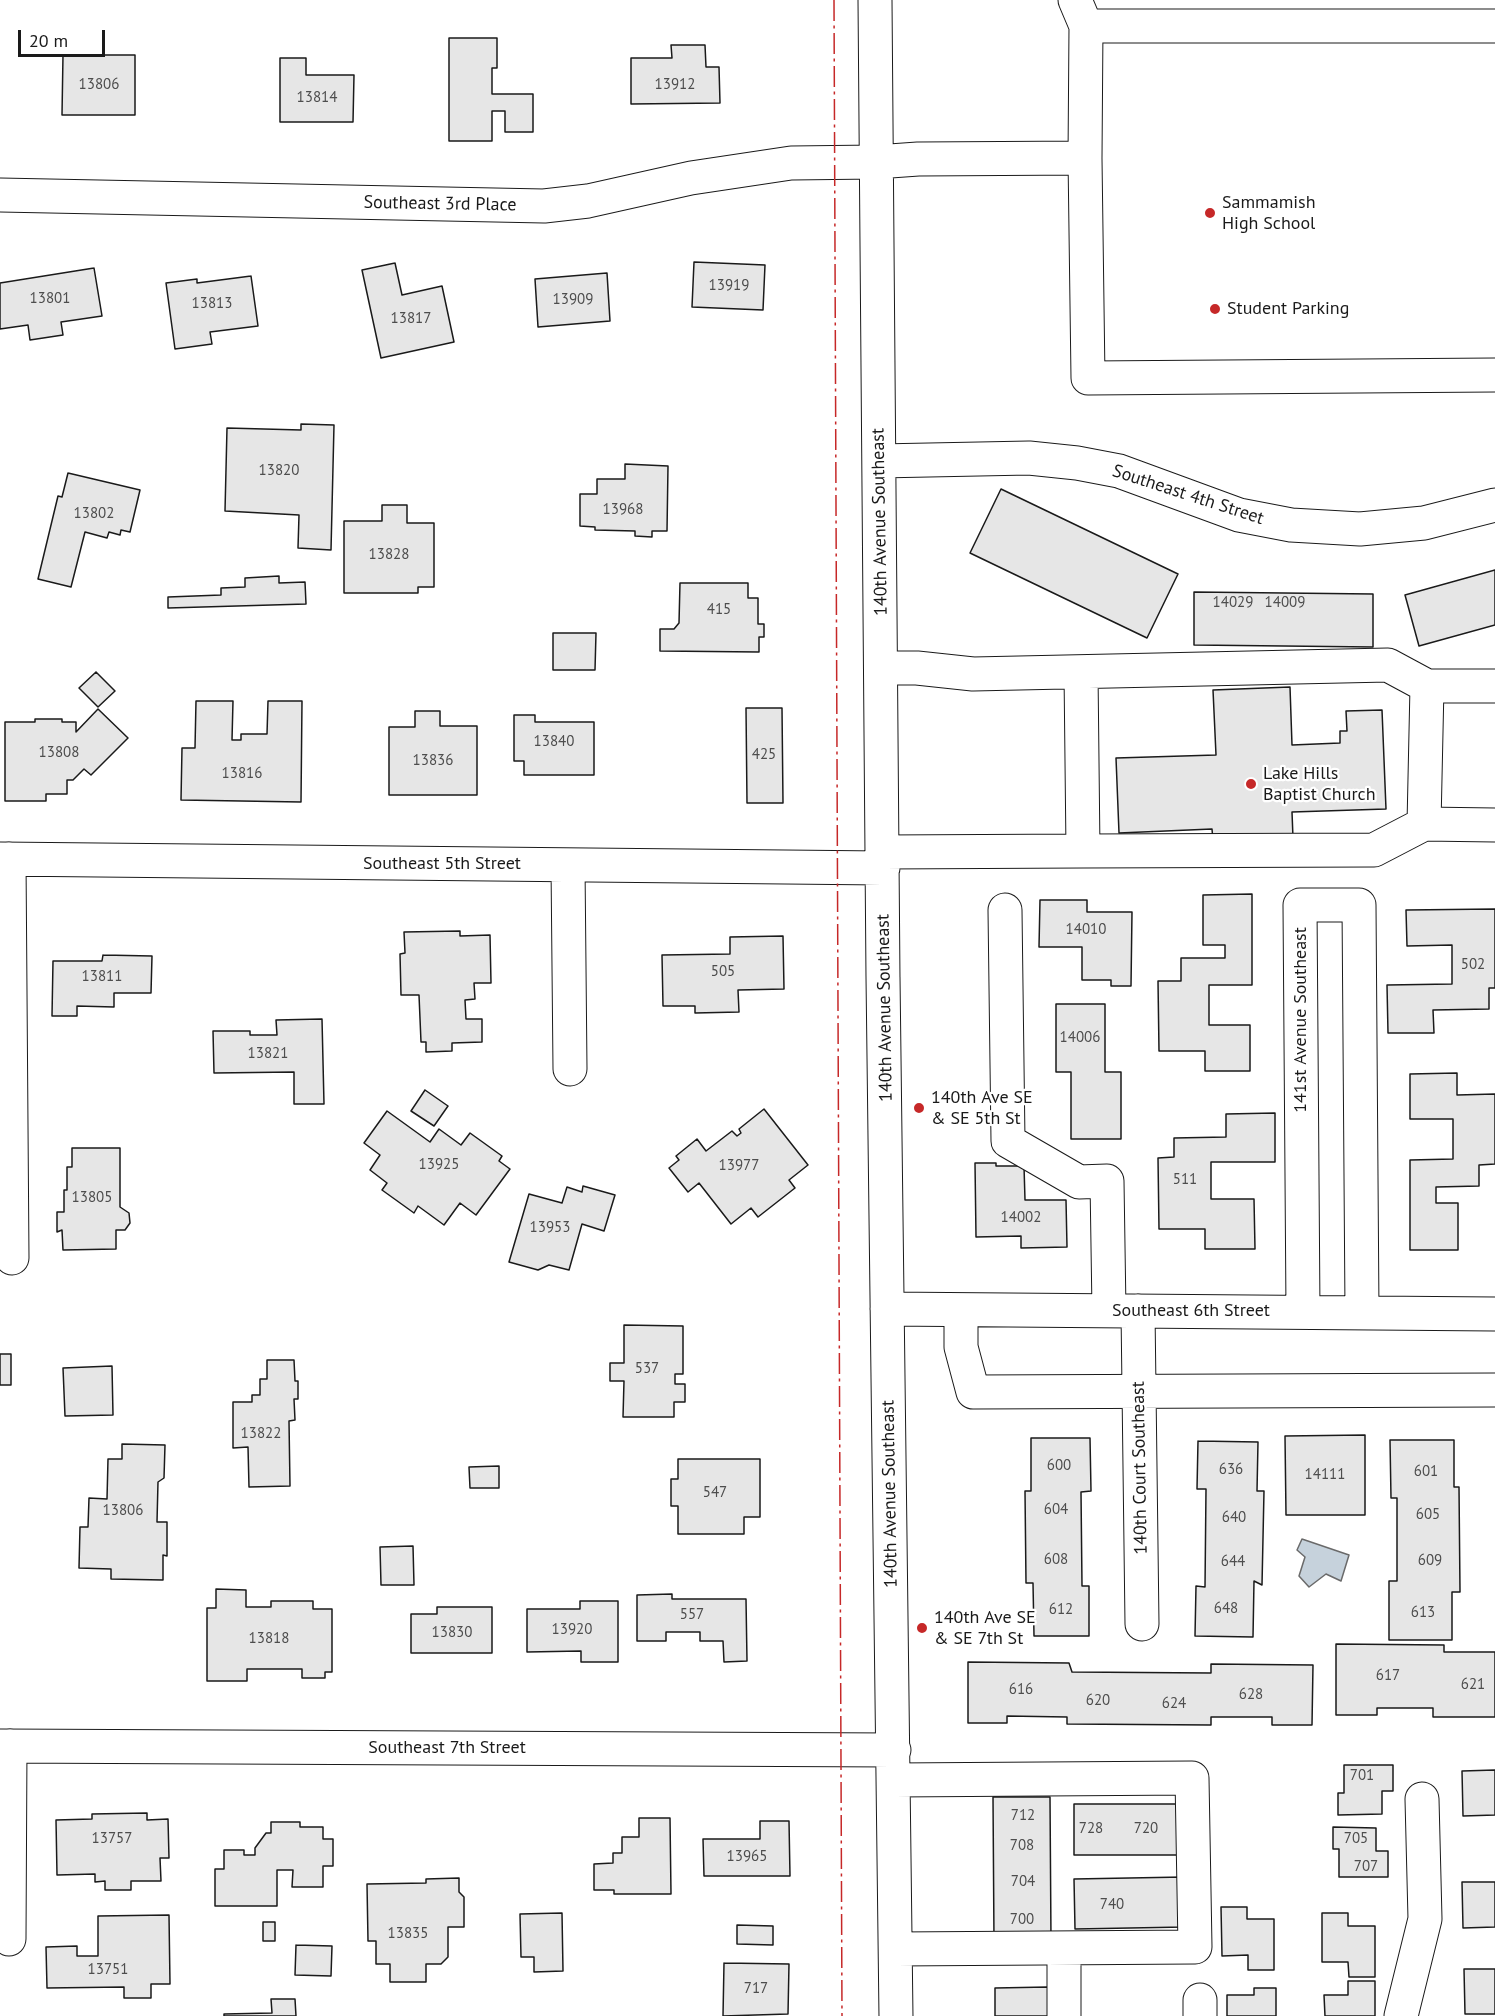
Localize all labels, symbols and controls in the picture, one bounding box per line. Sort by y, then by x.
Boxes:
scale bar [21,18,108,56]
text: 20 m [29,29,68,52]
house number: 13806 [79,76,119,94]
house number: 13912 [655,76,695,94]
house number: 13814 [297,89,337,107]
street label: Southeast 3rd Place [363,192,517,216]
place label: Sammamish High School [1222,192,1316,234]
marker: Sammamish High School [1203,206,1217,220]
house number: 13919 [709,277,749,295]
house number: 13801 [30,290,70,308]
house number: 13909 [553,291,593,309]
house number: 13813 [192,295,232,313]
place label: Student Parking [1227,298,1349,320]
marker: Student Parking [1208,302,1222,316]
house number: 13817 [391,310,431,328]
street label: 140th Avenue Southeast [868,428,892,616]
street label: Southeast 4th Street [1110,460,1266,530]
house number: 13820 [259,462,299,480]
house number: 13968 [603,501,643,519]
house number: 13802 [74,505,114,523]
house number: 13828 [369,546,409,564]
house number: 14029 [1213,594,1253,612]
house number: 14009 [1265,594,1305,612]
house number: 415 [707,601,731,619]
house number: 13840 [534,733,574,751]
house number: 13808 [39,744,79,762]
house number: 425 [752,746,776,764]
house number: 13836 [413,752,453,770]
place label: Lake Hills Baptist Church [1263,763,1375,806]
house number: 13816 [222,765,262,783]
marker: Lake Hills Baptist Church [1244,777,1258,791]
street label: Southeast 5th Street [363,853,521,875]
street label: 140th Avenue Southeast [873,914,897,1102]
house number: 14010 [1066,921,1106,939]
street label: 141st Avenue Southeast [1290,927,1312,1113]
house number: 502 [1461,956,1485,974]
house number: 505 [711,963,735,981]
house number: 13811 [82,968,122,986]
house number: 14006 [1060,1029,1100,1047]
house number: 13821 [248,1045,288,1063]
place label: 140th Ave SE & SE 5th St [931,1087,1033,1130]
marker: 140th Ave SE & SE 5th St [912,1101,926,1115]
house number: 13925 [419,1156,459,1174]
house number: 13977 [719,1157,759,1175]
house number: 511 [1173,1171,1197,1189]
house number: 13805 [72,1189,112,1207]
house number: 14002 [1001,1209,1041,1227]
house number: 13953 [530,1219,570,1237]
street label: Southeast 6th Street [1112,1300,1270,1322]
house number: 537 [635,1360,659,1378]
street label: 140th Court Southeast [1128,1381,1152,1555]
street label: 140th Avenue Southeast [878,1400,902,1588]
house number: 13822 [241,1425,281,1443]
house number: 600 [1047,1457,1071,1475]
house number: 636 [1219,1461,1243,1479]
house number: 601 [1414,1463,1438,1481]
house number: 14111 [1305,1466,1345,1484]
house number: 547 [703,1484,727,1502]
house number: 604 [1044,1501,1068,1519]
house number: 13806 [103,1502,143,1520]
house number: 605 [1416,1506,1440,1524]
house number: 640 [1222,1509,1246,1527]
house number: 608 [1044,1551,1068,1569]
house number: 609 [1418,1552,1442,1570]
house number: 644 [1221,1553,1245,1571]
house number: 648 [1214,1600,1238,1618]
house number: 612 [1049,1601,1073,1619]
house number: 613 [1411,1604,1435,1622]
house number: 557 [680,1606,704,1624]
place label: 140th Ave SE & SE 7th St [934,1607,1036,1650]
house number: 13920 [552,1621,592,1639]
marker: 140th Ave SE & SE 7th St [915,1621,929,1635]
house number: 13830 [432,1624,472,1642]
house number: 13818 [249,1630,289,1648]
house number: 617 [1376,1667,1400,1685]
house number: 621 [1461,1676,1485,1694]
house number: 616 [1009,1681,1033,1699]
house number: 628 [1239,1686,1263,1704]
house number: 620 [1086,1692,1110,1710]
house number: 624 [1162,1695,1186,1713]
street label: Southeast 7th Street [368,1737,526,1759]
house number: 701 [1350,1767,1374,1785]
house number: 712 [1011,1807,1035,1825]
house number: 728 [1079,1820,1103,1838]
house number: 720 [1134,1820,1158,1838]
house number: 13757 [92,1830,132,1848]
house number: 705 [1344,1830,1368,1848]
house number: 708 [1010,1837,1034,1855]
house number: 13965 [727,1848,767,1866]
house number: 707 [1354,1858,1378,1876]
house number: 704 [1011,1873,1035,1891]
house number: 740 [1100,1896,1124,1914]
house number: 700 [1010,1911,1034,1929]
house number: 13835 [388,1925,428,1943]
house number: 13751 [88,1961,128,1979]
house number: 717 [744,1980,768,1998]

